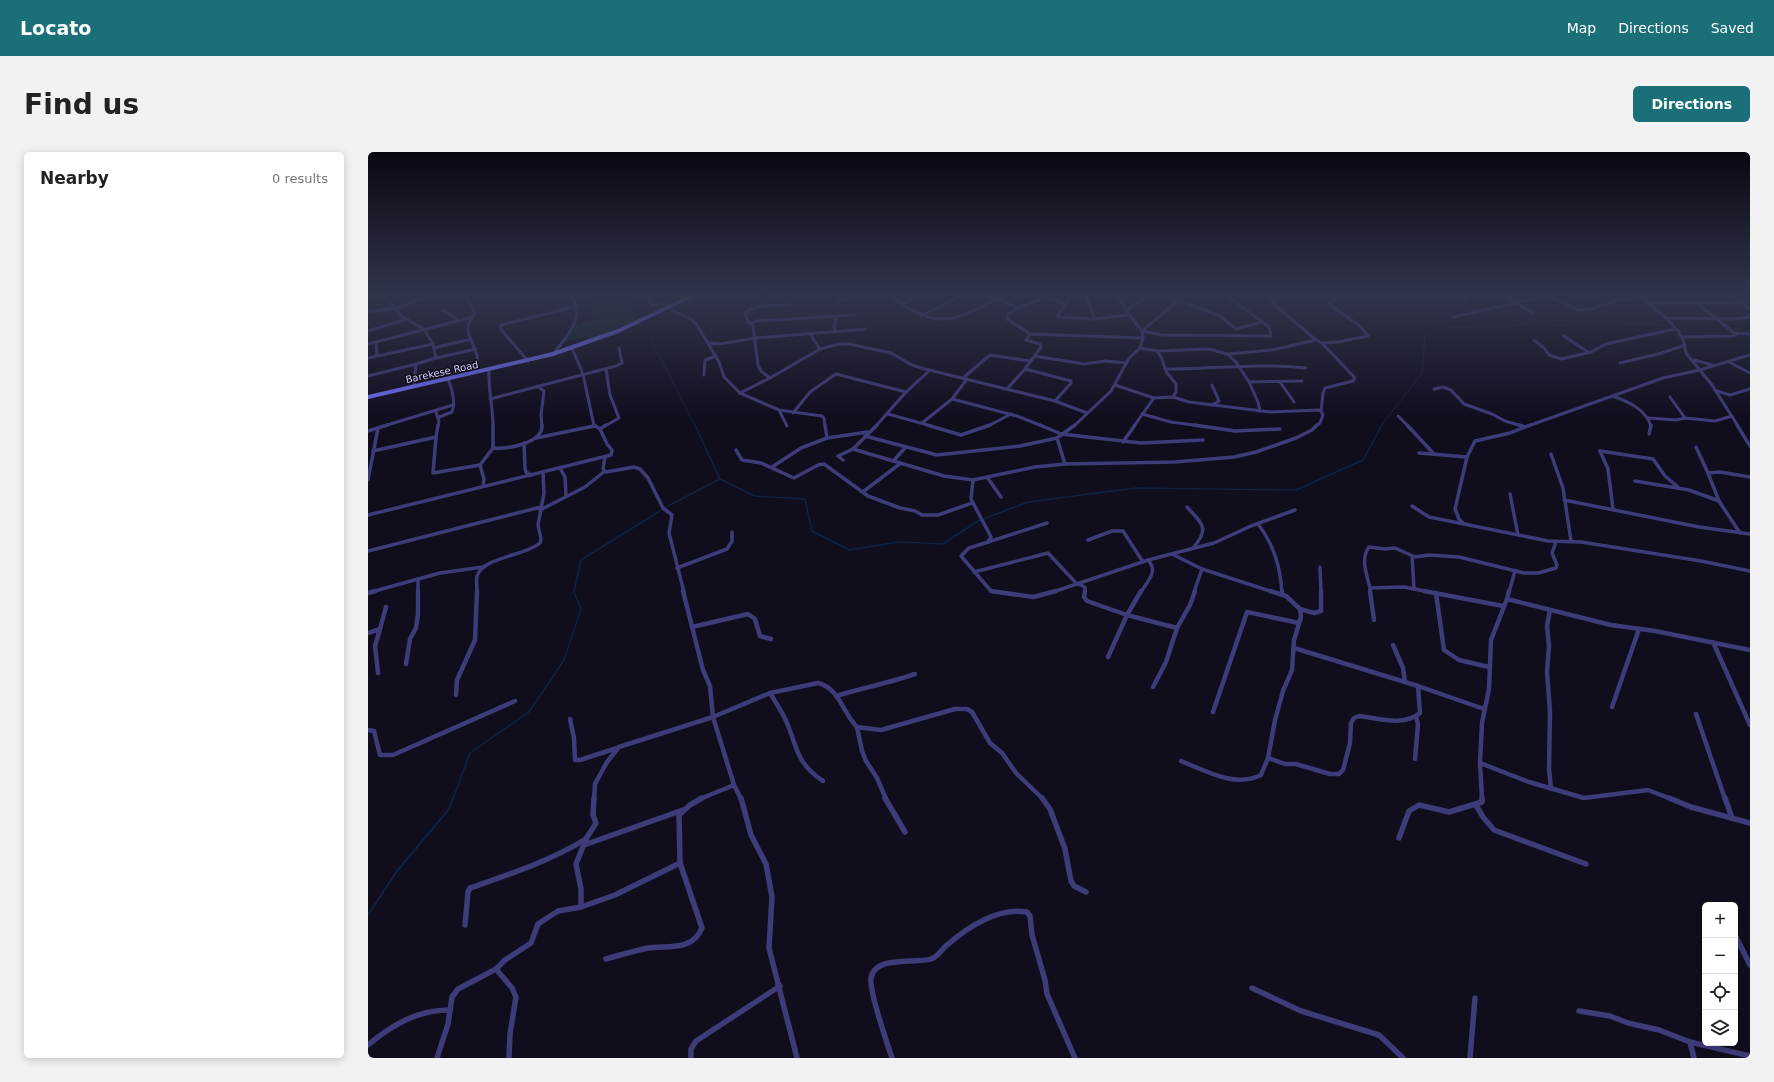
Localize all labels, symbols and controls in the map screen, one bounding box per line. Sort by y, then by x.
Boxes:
text: Locato [20,17,91,39]
text: Map [1567,20,1596,36]
text: Directions [1618,20,1689,36]
text: Saved [1711,20,1754,36]
button: Directions [1633,86,1750,122]
text: Find us [24,88,139,121]
text: Nearby [40,168,109,188]
text: 0 results [272,171,328,186]
street label: Barekese Road [405,359,479,385]
map controls [1702,902,1738,1046]
button: + [1702,902,1738,938]
button: − [1702,938,1738,974]
button: locate [1702,974,1738,1010]
button: layers [1702,1010,1738,1046]

